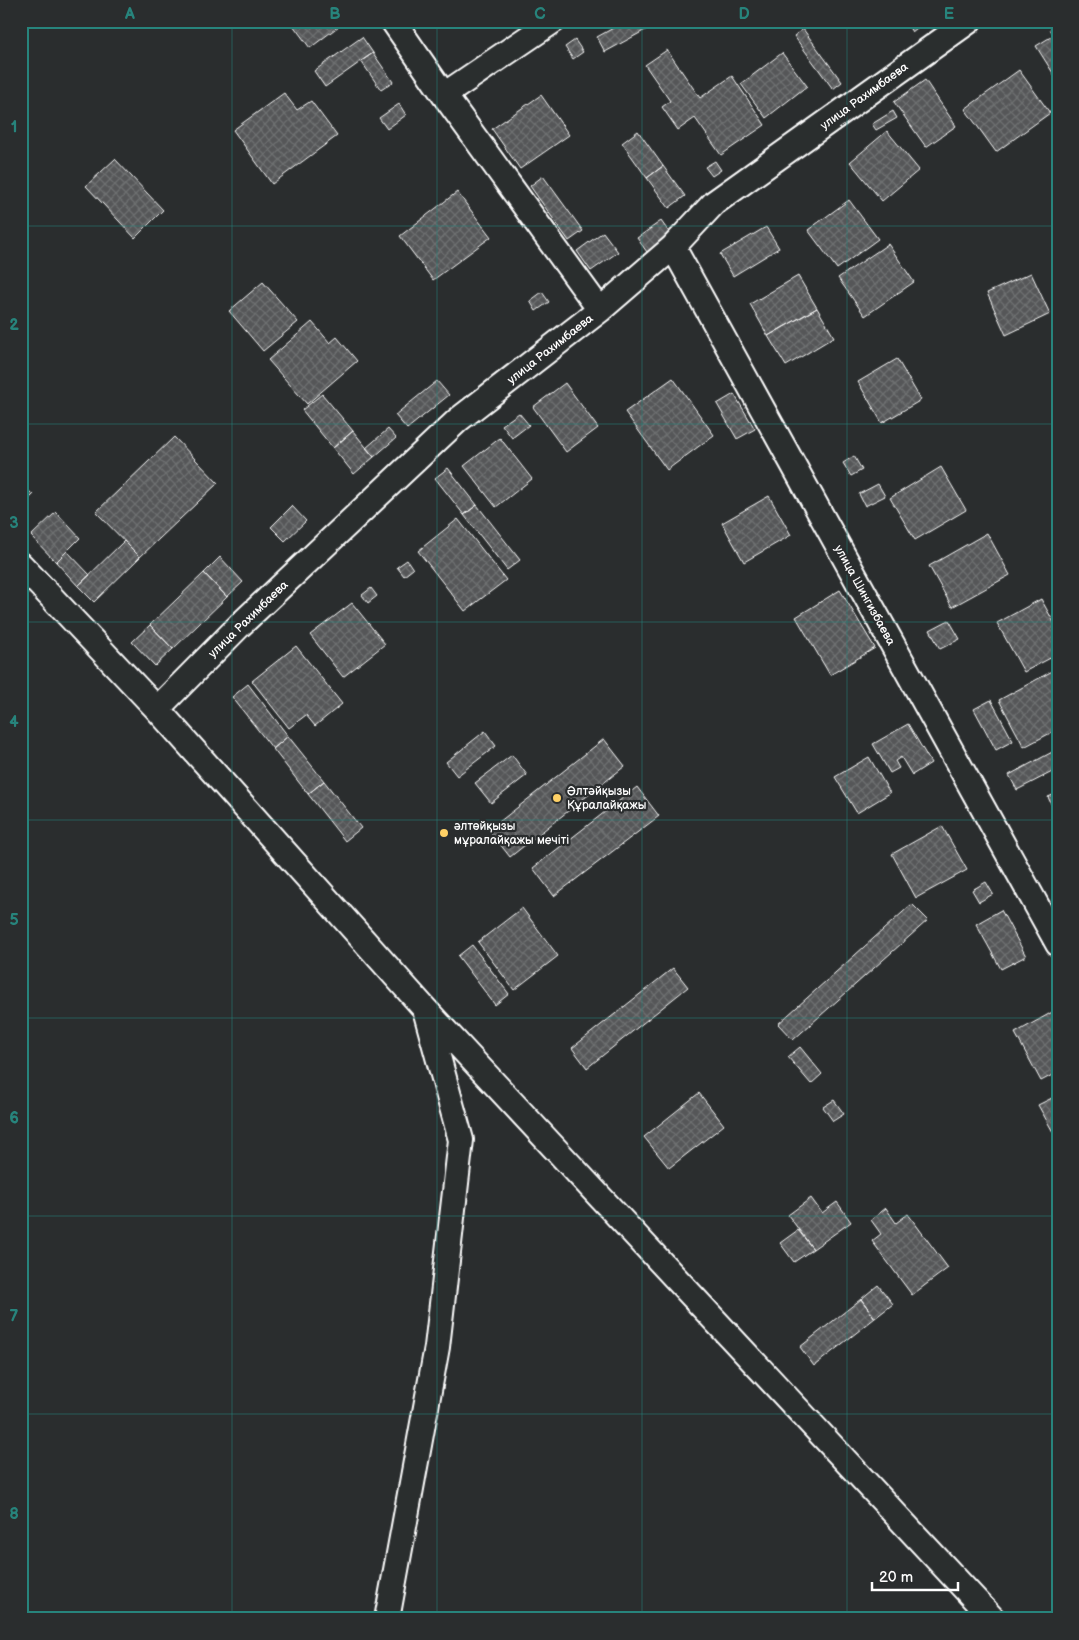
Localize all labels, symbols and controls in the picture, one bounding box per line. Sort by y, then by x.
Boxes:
text: A [124,5,135,24]
text: B [329,5,341,24]
text: C [534,5,546,24]
text: D [738,5,750,24]
text: E [944,5,954,24]
street label: улица Рахимбаева [817,60,911,133]
text: 1 [11,118,17,137]
street label: улица Рахимбаева [504,311,596,388]
text: 2 [9,316,19,335]
text: 3 [9,514,19,533]
street label: улица Шингизбаева [831,542,898,648]
street label: улица Рахимбаева [205,578,291,661]
text: 4 [9,713,19,732]
place label: Әлтәйқызы Құралайқажы [567,784,646,813]
marker: Әлтәйқызы Құралайқажы [551,792,563,804]
place label: әлтөйқызы мұралайқажы мечіті [454,819,569,848]
marker: әлтөйқызы мұралайқажы мечіті [438,827,450,839]
text: 5 [9,911,19,930]
text: 6 [9,1109,19,1128]
text: 7 [10,1307,19,1326]
text: 8 [9,1505,19,1524]
scale bar [872,1560,958,1592]
text: 20 m [879,1568,913,1587]

